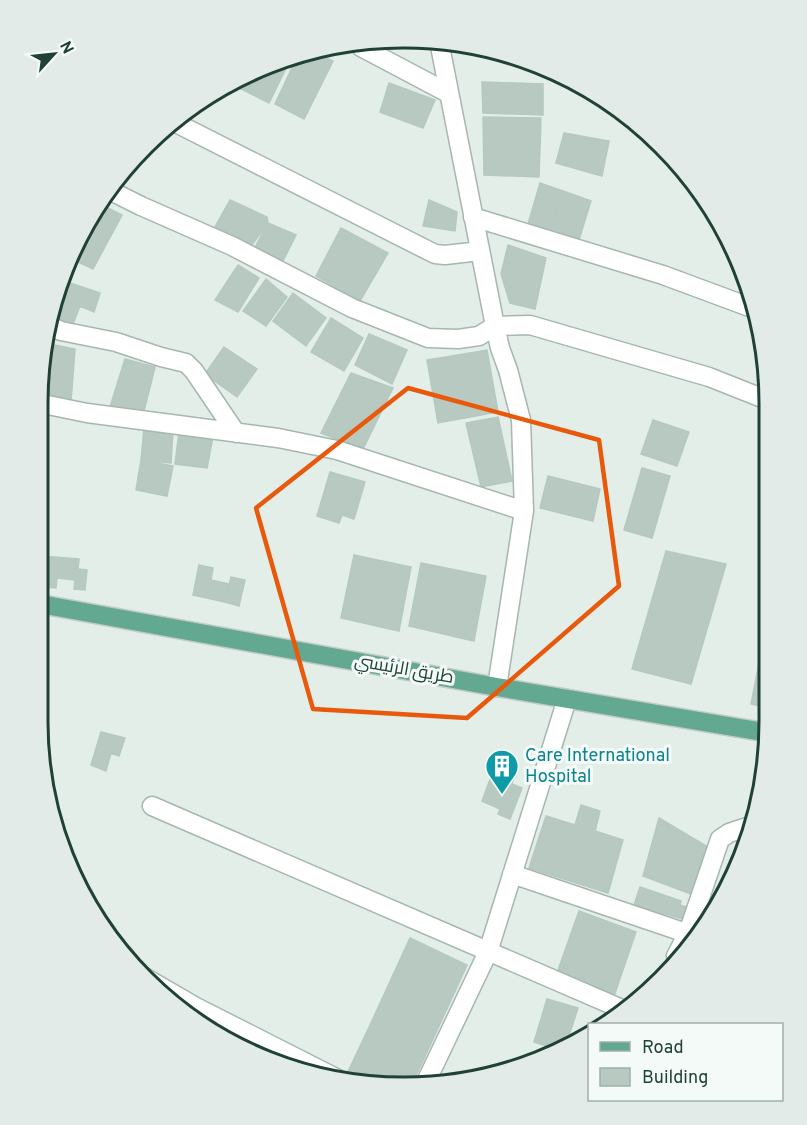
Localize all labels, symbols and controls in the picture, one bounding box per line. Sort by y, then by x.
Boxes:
north arrow [24,24,84,84]
text: N [54,38,77,58]
street label: طريق الرئيسي [353,650,455,690]
place label: Care International Hospital [525,745,670,789]
building icon: Care International Hospital [484,748,520,795]
legend [588,1023,783,1101]
text: Road [642,1037,684,1060]
text: Building [642,1067,708,1090]

